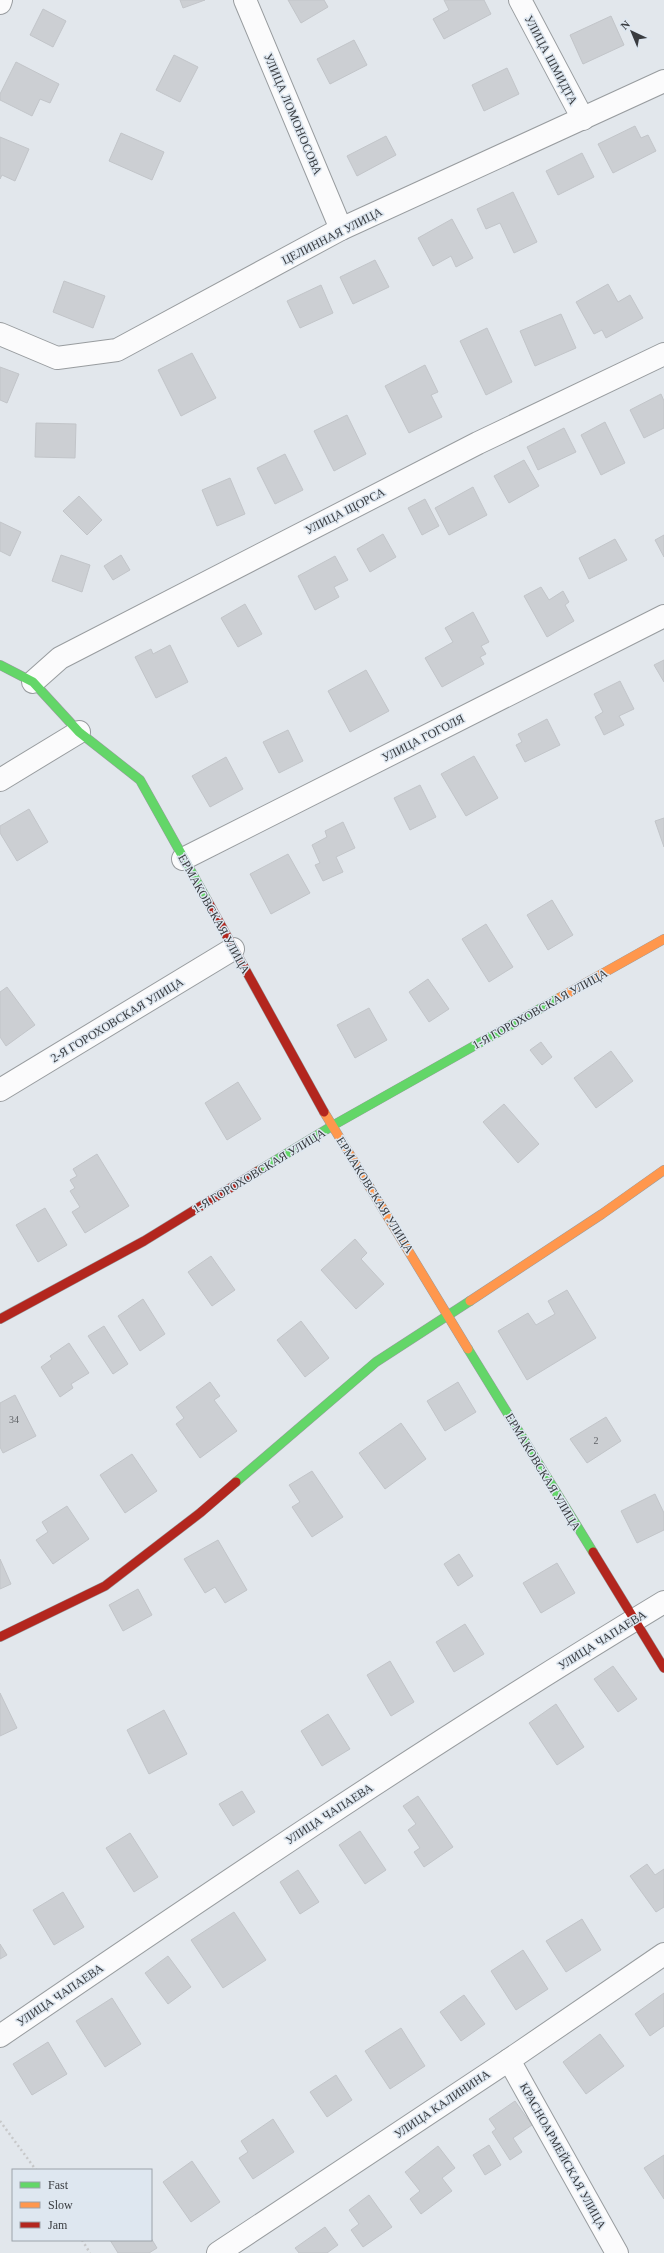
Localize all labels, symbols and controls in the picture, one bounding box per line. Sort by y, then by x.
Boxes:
north arrow [612,12,652,52]
street label: УЛИЦА ШМИДТА [522,13,581,107]
text: N [618,18,632,32]
street label: УЛИЦА ЛОМОНОСОВА [261,51,325,177]
street label: ЦЕЛИННАЯ УЛИЦА [279,204,385,267]
street label: УЛИЦА ЩОРСА [303,485,388,537]
street label: УЛИЦА ГОГОЛЯ [380,711,466,765]
street label: ЕРМАКОВСКАЯ УЛИЦА [175,852,253,977]
street label: 1-Я ГОРОХОВСКАЯ УЛИЦА [470,966,610,1052]
street label: 2-Я ГОРОХОВСКАЯ УЛИЦА [48,975,186,1065]
street label: 1-Я ГОРОХОВСКАЯ УЛИЦА [190,1126,328,1216]
street label: ЕРМАКОВСКАЯ УЛИЦА [333,1134,417,1256]
street label: ЕРМАКОВСКАЯ УЛИЦА [502,1411,584,1534]
house number: 34 [9,1414,19,1425]
house number: 2 [594,1435,599,1446]
street label: УЛИЦА ЧАПАЕВА [555,1607,649,1673]
street label: УЛИЦА ЧАПАЕВА [283,1780,376,1847]
street label: УЛИЦА ЧАПАЕВА [14,1961,106,2029]
street label: УЛИЦА КАЛИНИНА [391,2067,493,2141]
street label: КРАСНОАРМЕЙСКАЯ УЛИЦА [517,2080,609,2232]
legend [12,2169,152,2241]
text: Fast [48,2178,69,2192]
text: Slow [48,2198,73,2212]
text: Jam [48,2218,68,2232]

